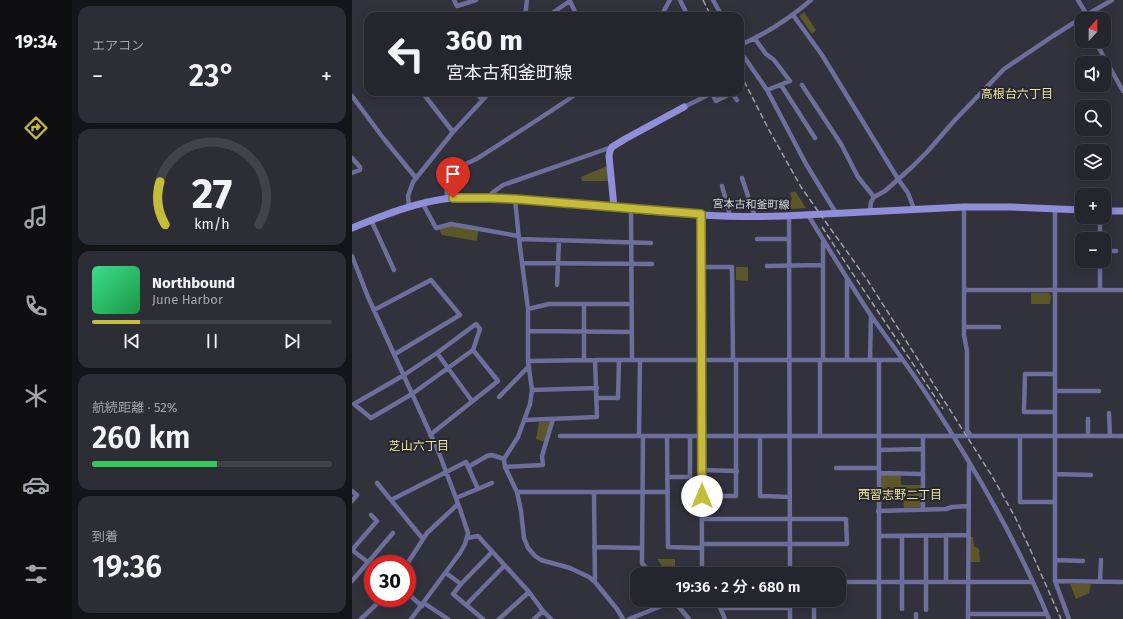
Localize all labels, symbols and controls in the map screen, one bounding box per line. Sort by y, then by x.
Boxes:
north arrow [1075,12,1111,48]
map controls [1075,12,1111,268]
text: 360 m [446,24,523,57]
icon: left [380,28,432,80]
text: 19:34 [15,31,57,53]
text: エアコン [92,38,144,53]
button: sound [1075,56,1111,92]
text: 23° [189,58,235,94]
text: 宮本古和釜町線 [446,62,572,84]
text: − [92,63,103,90]
text: + [321,63,332,90]
district label: 高根台六丁目 [981,87,1053,101]
button: search [1075,100,1111,136]
icon: directions [22,114,50,142]
button: layers [1075,144,1111,180]
pin [436,157,470,198]
icon: arrive [442,163,464,185]
text: 27 [192,169,232,219]
button: + [1075,188,1111,224]
street label: 宮本古和釜町線 [712,197,790,212]
icon: music [22,203,50,231]
text: km/h [194,215,230,232]
button: − [1075,232,1111,268]
text: Northbound [152,274,235,292]
icon: phone [22,292,50,320]
text: June Harbor [152,292,223,307]
icon: previous [121,330,143,352]
icon: pause [201,330,223,352]
icon: next [281,330,303,352]
icon: climate [22,382,50,410]
text: 航続距離 · 52% [92,400,178,415]
text: 260 km [92,420,190,456]
district label: 芝山六丁目 [389,439,449,453]
icon: car [22,471,50,499]
position arrow [681,475,723,517]
district label: 西習志野二丁目 [858,488,942,502]
text: 到着 [92,529,118,544]
text: 19:36 [92,549,162,585]
speed limit sign: 30 [364,555,416,607]
icon: filters [22,560,50,588]
text: 19:36 · 2 分 · 680 m [675,578,801,596]

